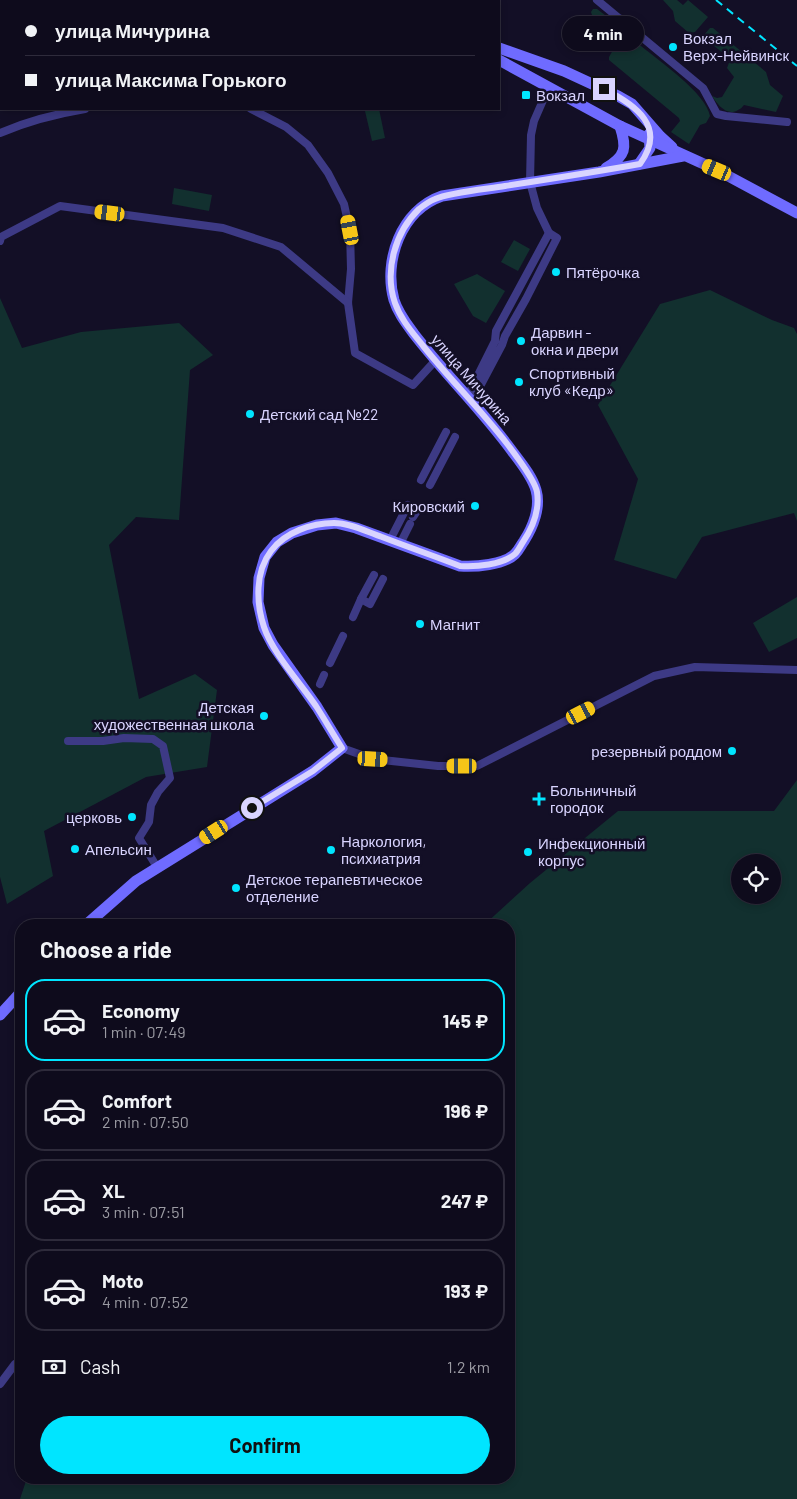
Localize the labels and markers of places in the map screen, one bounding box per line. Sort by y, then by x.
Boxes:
place label: Вокзал Верх-Нейвинск [683,29,790,64]
marker: Вокзал Верх-Нейвинск [667,41,679,53]
place label: Вокзал [536,86,585,104]
marker: Вокзал [520,89,532,101]
place label: Пятёрочка [566,263,640,281]
marker: Пятёрочка [550,266,562,278]
place label: Дарвин - окна и двери [531,323,619,358]
marker: Дарвин - окна и двери [515,335,527,347]
place label: Спортивный клуб «Кедр» [529,364,615,399]
marker: Спортивный клуб «Кедр» [513,376,525,388]
place label: Детский сад №22 [260,405,378,423]
marker: Детский сад №22 [244,408,256,420]
place label: Кировский [393,497,465,515]
marker: Кировский [469,500,481,512]
place label: Магнит [430,615,480,633]
marker: Магнит [414,618,426,630]
place label: Детская художественная школа [94,698,255,733]
marker: Детская художественная школа [258,710,270,722]
place label: резервный роддом [591,742,722,760]
marker: резервный роддом [726,745,738,757]
place label: Больничный городок [550,781,636,816]
marker: Больничный городок [532,792,546,806]
place label: церковь [66,808,122,826]
marker: церковь [126,811,138,823]
place label: Наркология, психиатрия [341,832,426,867]
place label: Инфекционный корпус [538,834,645,869]
place label: Апельсин [85,840,152,858]
marker: Апельсин [69,843,81,855]
marker: Наркология, психиатрия [325,844,337,856]
marker: Инфекционный корпус [522,846,534,858]
place label: Детское терапевтическое отделение [246,870,423,905]
marker: Детское терапевтическое отделение [230,882,242,894]

